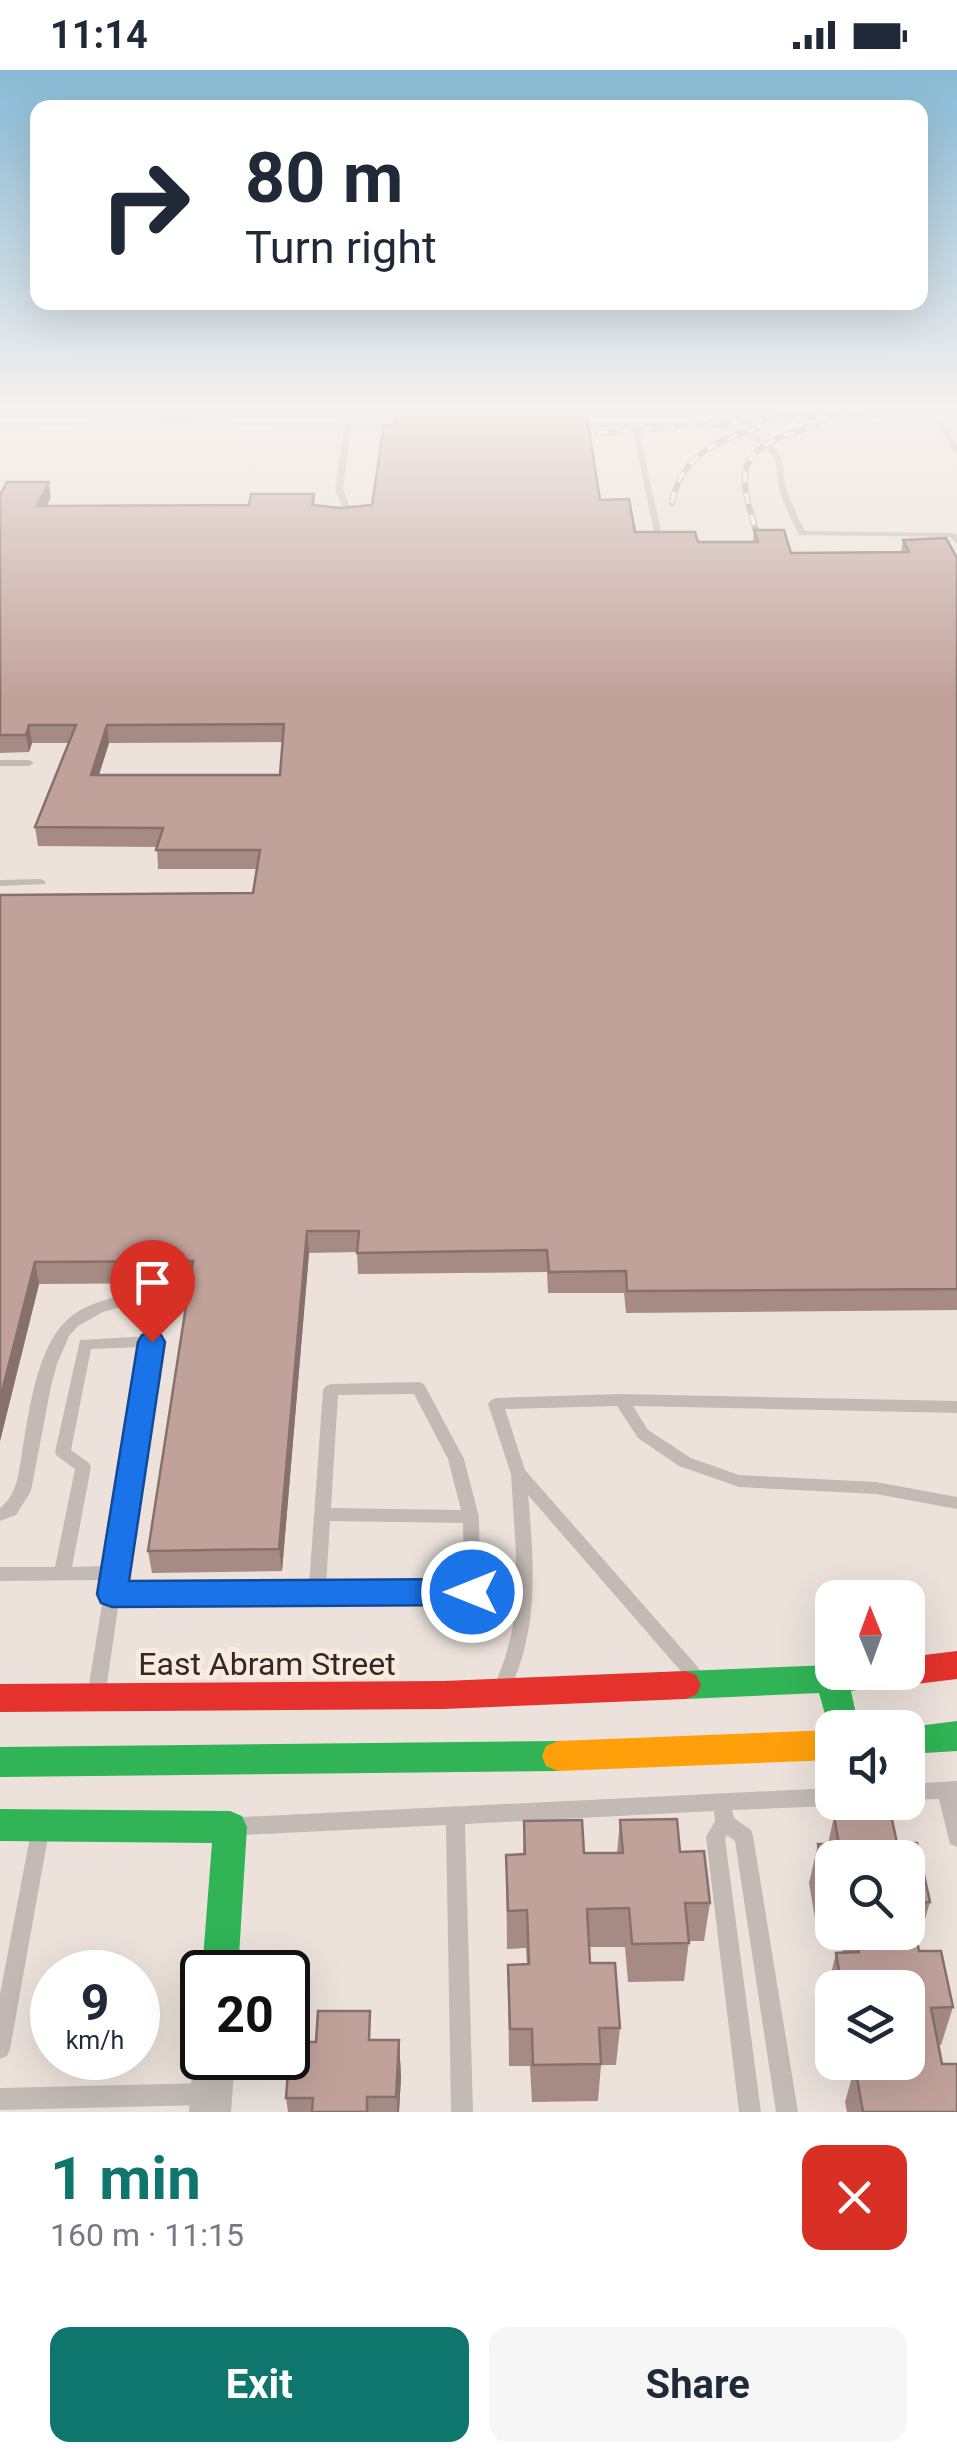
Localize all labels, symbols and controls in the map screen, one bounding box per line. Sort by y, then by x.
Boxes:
text: 11:14 [50,13,148,57]
text: 80 m [245,137,403,219]
icon: right [80,140,210,270]
text: Turn right [245,221,437,274]
pin [110,1240,195,1343]
icon: arrive [125,1255,180,1310]
position arrow [420,1540,524,1644]
north arrow [815,1580,925,1690]
map controls [815,1580,925,2080]
street label: East Abram Street [138,1645,396,1683]
button: sound [815,1710,925,1820]
button: search [815,1840,925,1950]
speed limit sign: 20 [180,1950,310,2080]
button: layers [815,1970,925,2080]
text: 9 [81,1974,109,2032]
text: km/h [66,2026,124,2055]
text: 1 min [50,2143,201,2214]
button: close [802,2145,907,2250]
text: 160 m · 11:15 [50,2216,244,2254]
button: Exit [50,2327,469,2442]
button: Share [489,2327,907,2442]

